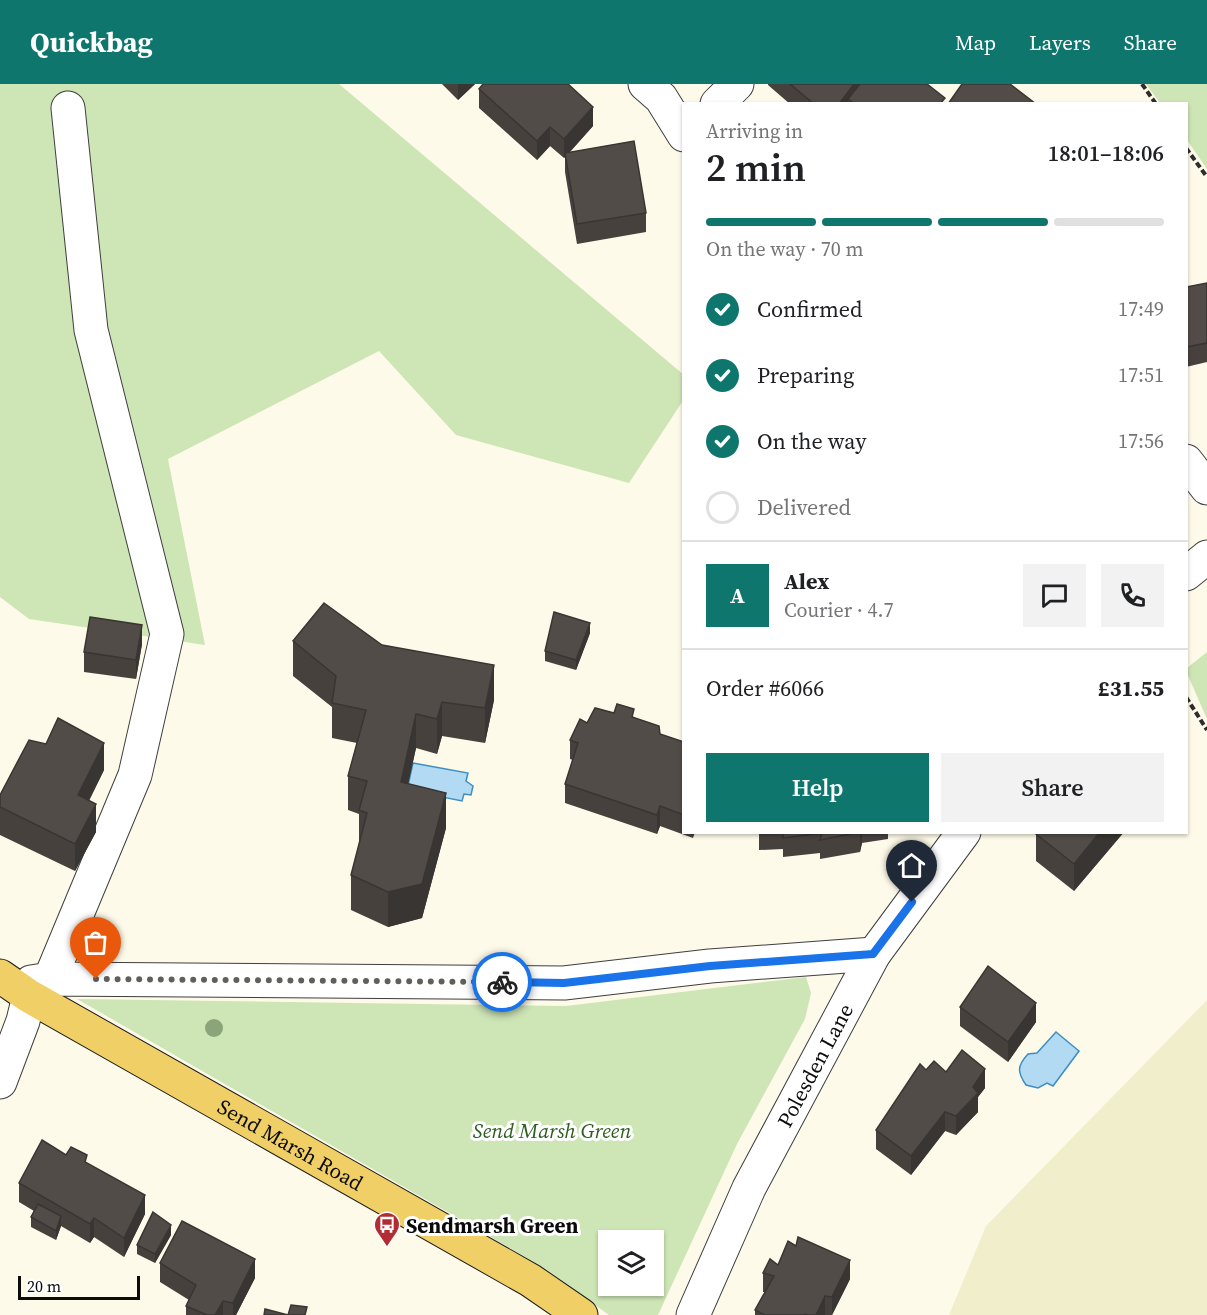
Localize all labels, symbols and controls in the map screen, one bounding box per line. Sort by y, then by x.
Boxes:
text: Quickbag [30,23,153,61]
text: Map [955,28,996,57]
text: Layers [1029,28,1091,57]
text: Share [1124,28,1177,57]
text: Arriving in [706,117,803,145]
text: 18:01–18:06 [1048,138,1164,168]
text: 2 min [706,141,806,194]
text: On the way · 70 m [706,235,863,263]
icon: check [706,293,739,326]
text: Confirmed [757,294,862,324]
text: 17:49 [1118,295,1164,323]
icon: check [706,359,739,392]
text: Preparing [757,360,854,390]
text: 17:51 [1118,361,1164,389]
icon: check [706,425,739,458]
text: On the way [757,426,866,456]
text: 17:56 [1118,427,1164,455]
text: Delivered [757,492,851,522]
button: chat [1023,564,1086,627]
button: phone [1101,564,1164,627]
text: Alex [784,566,829,596]
text: A [730,580,745,610]
text: Courier · 4.7 [784,596,893,624]
text: Order #6066 [706,673,824,703]
text: £31.55 [1098,673,1164,703]
button: Help [706,753,929,822]
button: Share [941,753,1164,822]
pin [886,840,937,902]
icon: home [895,849,928,882]
pin [70,917,121,979]
icon: bag [79,926,112,959]
courier [472,952,532,1012]
icon: bike [486,966,519,999]
street label: Polesden Lane [770,998,859,1132]
street label: Send Marsh Road [213,1092,369,1197]
park label: Send Marsh Green [473,1116,631,1145]
bus stop icon: Sendmarsh Green [372,1210,402,1248]
place label: Sendmarsh Green [406,1211,578,1240]
map controls [598,1230,664,1296]
button: layers [598,1230,664,1296]
scale bar [18,1273,140,1300]
text: 20 m [27,1275,61,1297]

